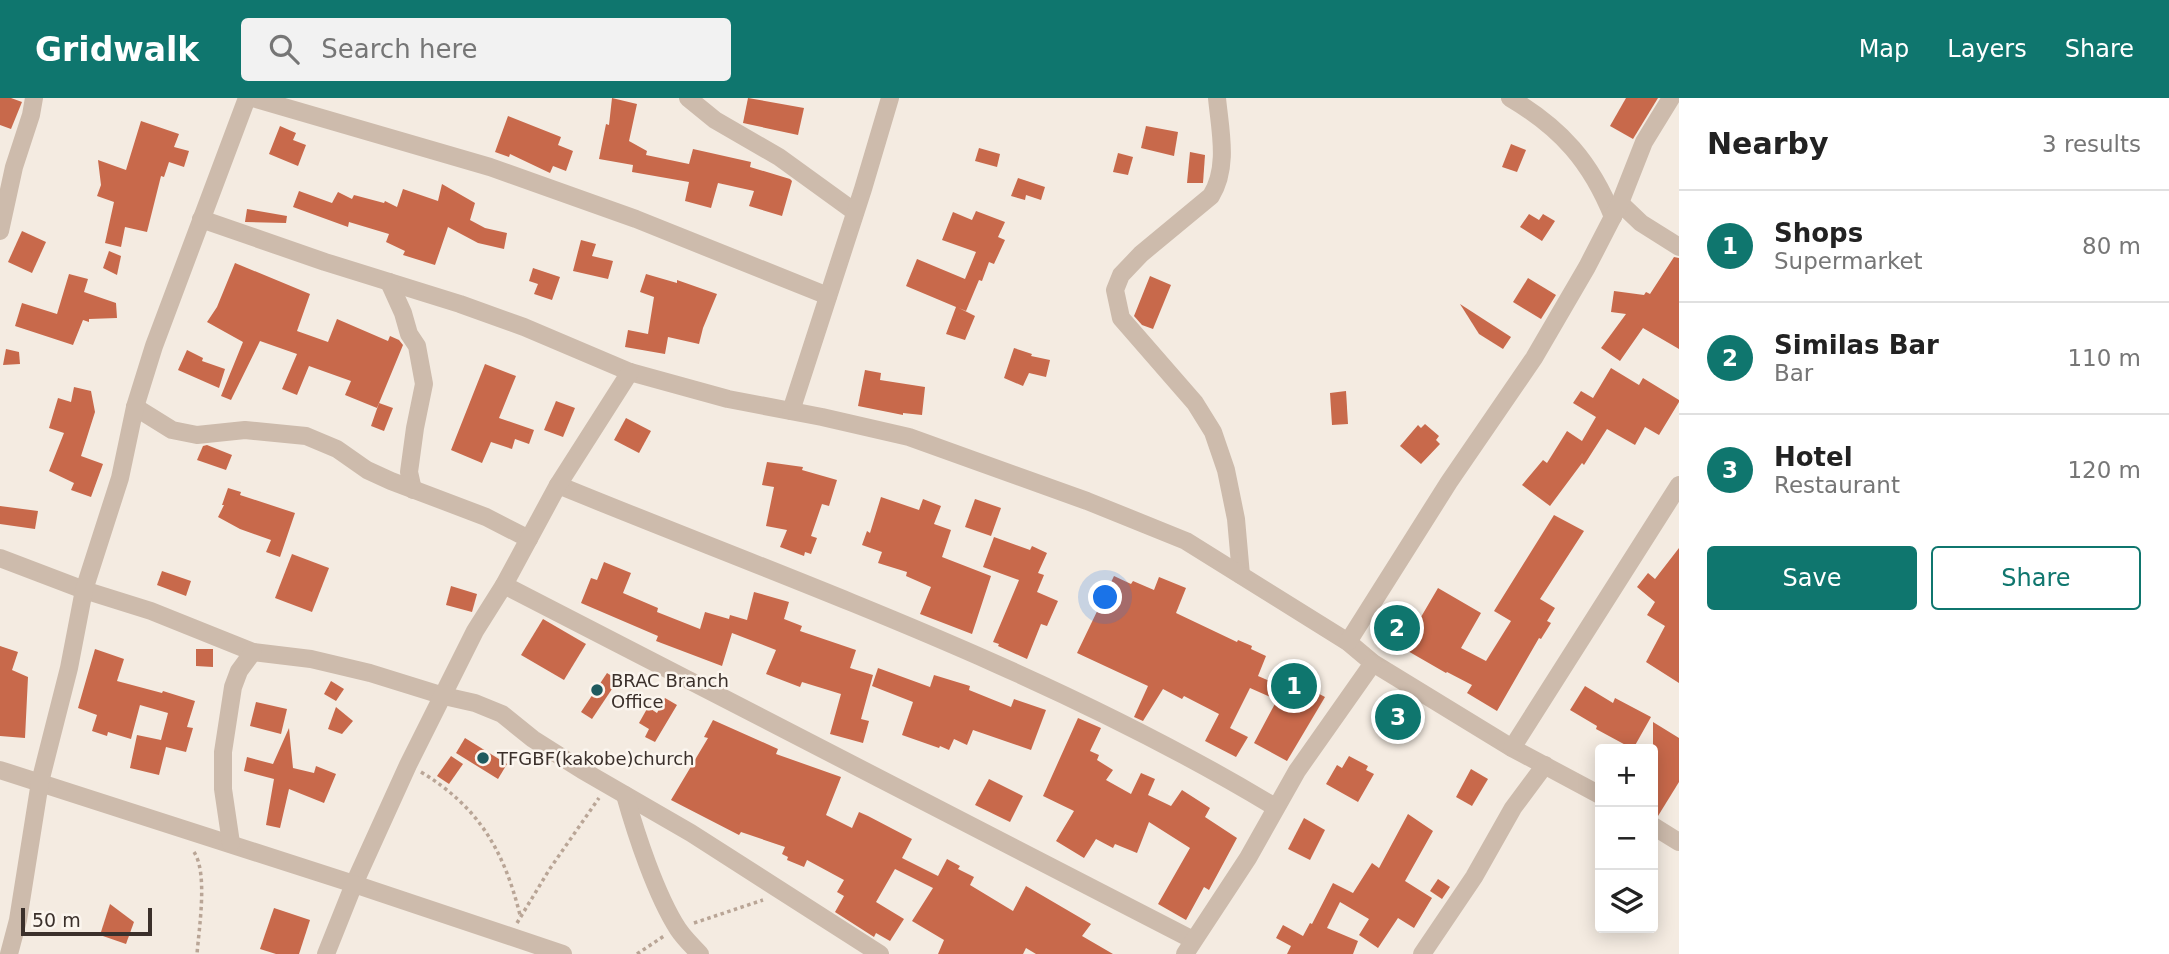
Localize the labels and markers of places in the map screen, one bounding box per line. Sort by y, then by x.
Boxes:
pin: 2 [1374,602,1420,654]
pin: 1 [1271,660,1317,712]
place label: BRAC Branch Office [611,670,729,712]
marker: BRAC Branch Office [589,682,605,698]
pin: 3 [1375,691,1421,743]
place label: TFGBF(kakobe)church [496,748,695,769]
marker: TFGBF(kakobe)church [475,750,491,766]

